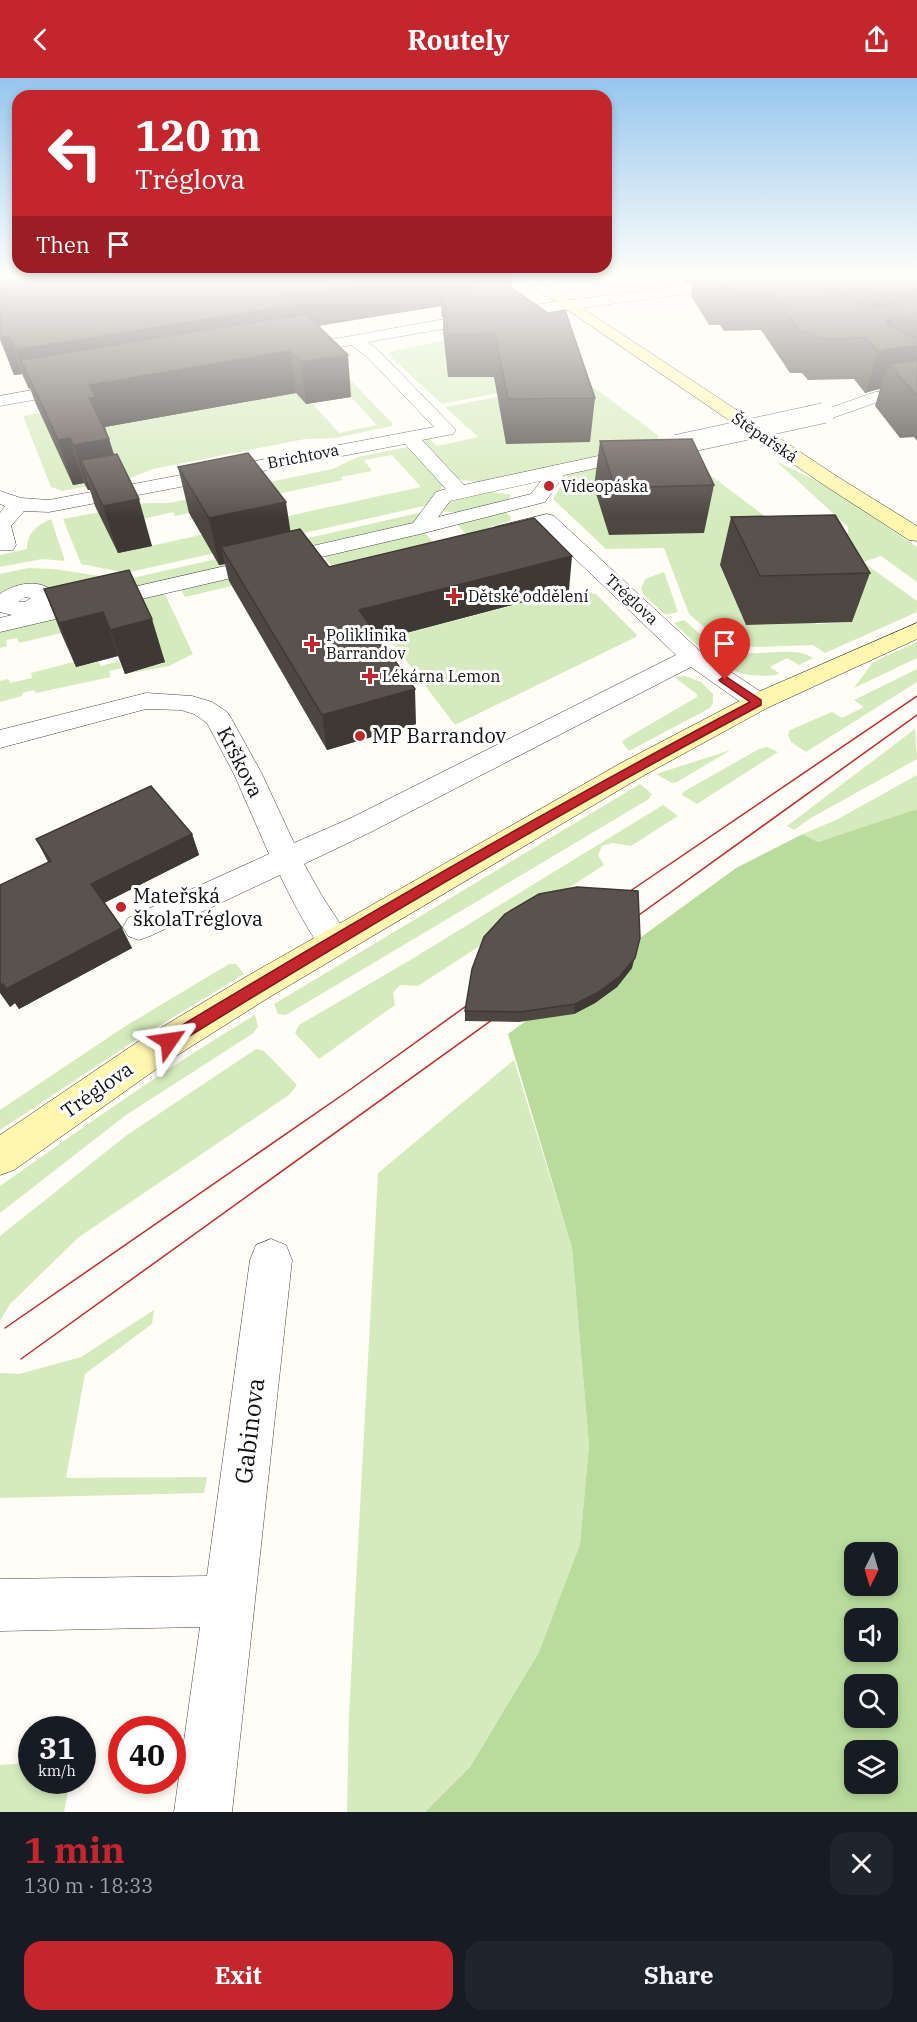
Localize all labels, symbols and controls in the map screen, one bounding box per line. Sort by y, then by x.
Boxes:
text: Routely [408,22,509,57]
icon: back [24,23,57,56]
icon: share [860,23,893,56]
text: 120 m [135,108,261,163]
icon: left [36,114,114,192]
text: Tréglova [135,161,245,196]
icon: arrive [102,228,135,261]
text: Then [36,230,90,259]
street label: Štěpařská [728,407,803,466]
street label: Brichtova [265,439,341,473]
place label: Videopáska [561,476,649,496]
marker: Videopáska [542,479,556,493]
street label: Tréglova [601,569,663,629]
place label: Dětské oddělení [468,586,589,606]
marker: Dětské oddělení [445,587,463,605]
pin [699,618,750,680]
place label: Poliklinika Barrandov [326,625,407,663]
icon: arrive [708,627,741,660]
marker: Poliklinika Barrandov [303,635,321,653]
place label: Lékárna Lemon [382,666,501,686]
marker: Lékárna Lemon [363,669,377,683]
street label: Krškova [211,722,270,802]
place label: MP Barrandov [372,722,507,749]
marker: MP Barrandov [353,729,367,743]
place label: Mateřská školaTréglova [133,882,263,932]
marker: Mateřská školaTréglova [114,900,128,914]
position arrow [137,1009,201,1073]
street label: Tréglova [56,1055,138,1124]
street label: Gabinova [227,1376,271,1486]
north arrow [844,1542,898,1596]
map controls [844,1542,898,1794]
button: sound [844,1608,898,1662]
button: search [844,1674,898,1728]
speed limit sign: 40 [108,1716,186,1794]
text: 31 [39,1728,75,1767]
button: layers [844,1740,898,1794]
text: km/h [38,1761,76,1780]
text: 1 min [24,1826,125,1873]
button: close [830,1832,893,1895]
text: 130 m · 18:33 [24,1872,153,1899]
button: Exit [24,1941,453,2010]
button: Share [465,1941,893,2010]

